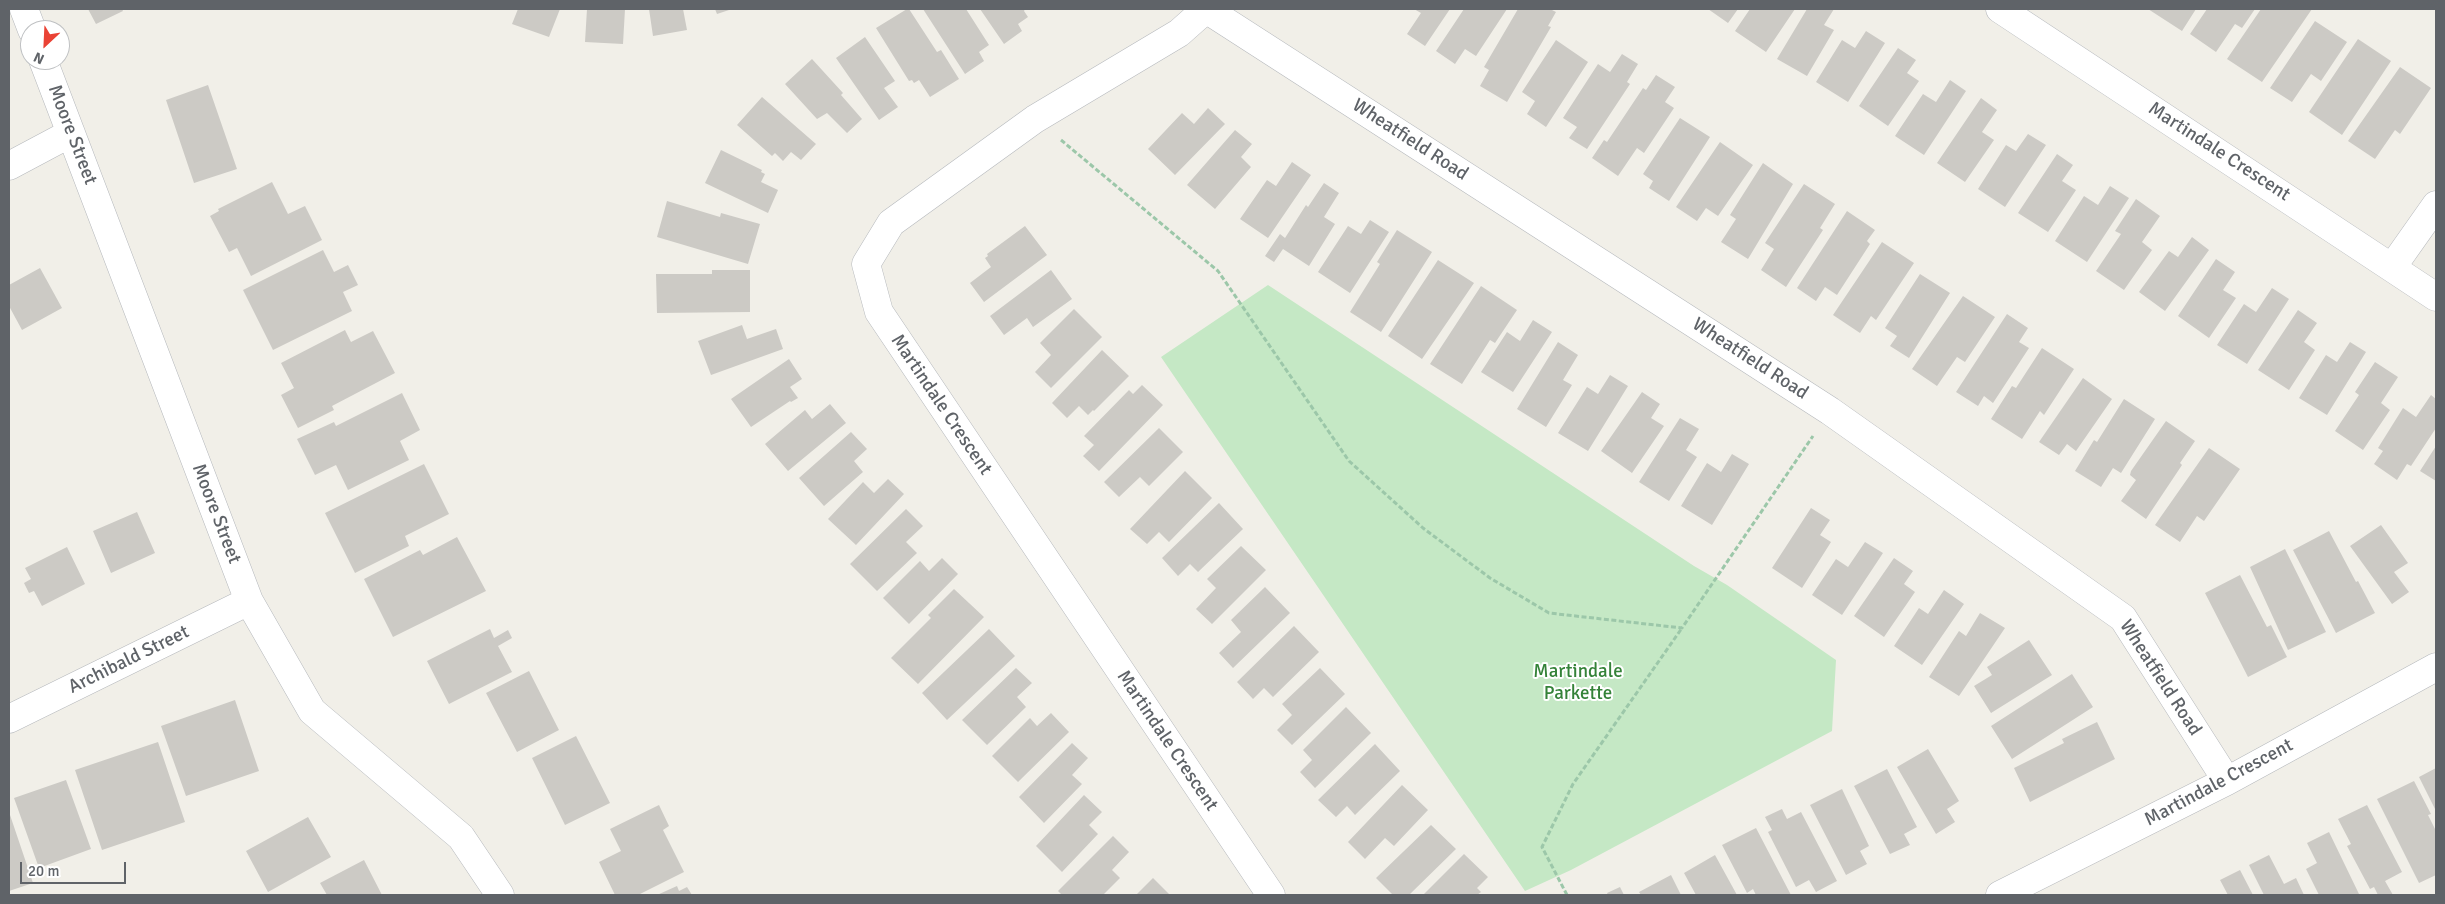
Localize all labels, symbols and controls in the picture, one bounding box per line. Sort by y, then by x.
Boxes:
north arrow [20,20,70,70]
text: N [31,48,47,68]
street label: Moore Street [43,82,101,188]
street label: Wheatfield Road [1348,94,1472,186]
street label: Martindale Crescent [2144,98,2294,206]
street label: Wheatfield Road [1688,313,1812,405]
street label: Martindale Crescent [885,330,997,480]
street label: Moore Street [187,461,245,567]
street label: Wheatfield Road [2114,616,2206,740]
street label: Archibald Street [65,621,193,699]
park label: Martindale Parkette [1533,661,1623,705]
street label: Martindale Crescent [1111,666,1223,816]
street label: Martindale Crescent [2141,734,2297,832]
scale bar [22,852,129,884]
text: 20 m [28,862,59,880]

